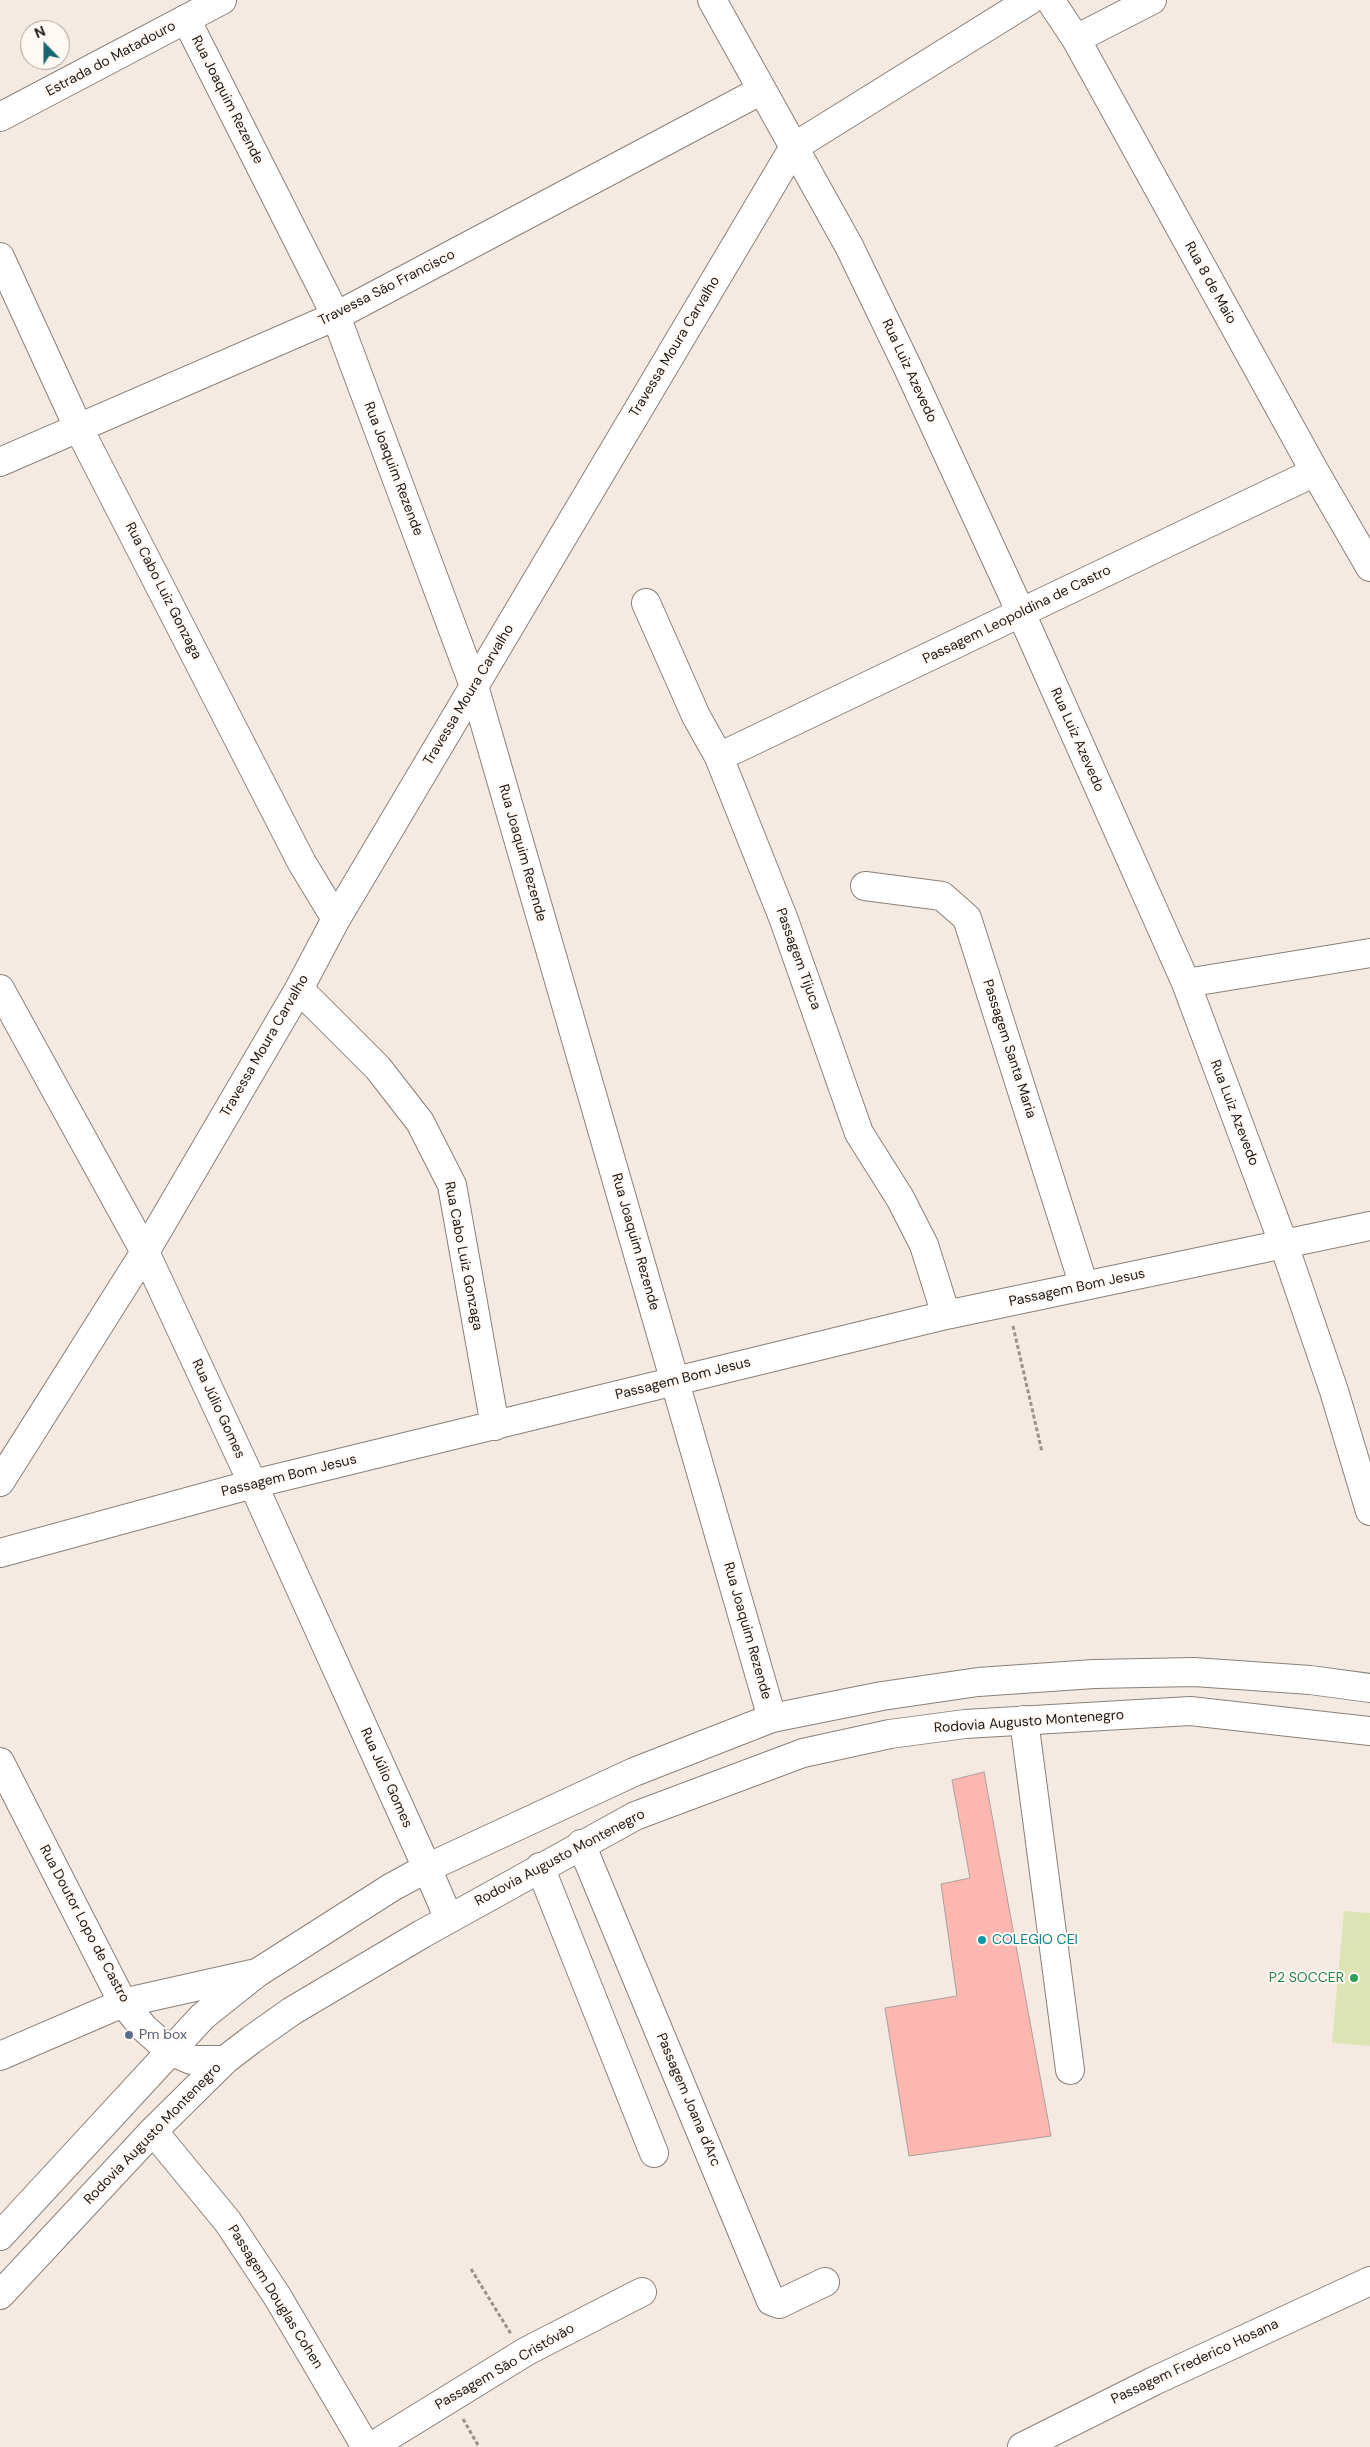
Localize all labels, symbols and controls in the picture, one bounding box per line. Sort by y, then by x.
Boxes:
street label: Estrada do Matadouro [43,18,179,100]
north arrow [20,20,70,70]
text: N [32,22,48,42]
street label: Rua Joaquim Rezende [187,33,267,167]
street label: Rua 8 de Maio [1180,239,1240,327]
street label: Travessa São Francisco [316,246,458,330]
street label: Travessa Moura Carvalho [626,273,724,421]
street label: Rua Luiz Azevedo [878,317,940,425]
street label: Rua Joaquim Rezende [360,400,426,538]
street label: Rua Cabo Luiz Gonzaga [121,520,205,662]
street label: Passagem Leopoldina de Castro [920,562,1114,668]
street label: Travessa Moura Carvalho [420,621,518,769]
street label: Rua Luiz Azevedo [1047,685,1107,795]
street label: Rua Joaquim Rezende [494,782,550,924]
street label: Passagem Tijuca [772,906,824,1012]
street label: Travessa Moura Carvalho [217,972,313,1120]
street label: Passagem Santa Maria [979,977,1039,1121]
street label: Rua Luiz Azevedo [1206,1058,1262,1168]
street label: Rua Joaquim Rezende [607,1171,663,1313]
street label: Rua Cabo Luiz Gonzaga [440,1180,486,1332]
street label: Passagem Bom Jesus [1007,1265,1147,1311]
street label: Passagem Bom Jesus [614,1354,752,1404]
street label: Rua Júlio Gomes [188,1357,248,1461]
street label: Passagem Bom Jesus [220,1451,358,1501]
street label: Rua Joaquim Rezende [719,1560,775,1702]
street label: Rodovia Augusto Montenegro [933,1707,1125,1737]
street label: Rua Júlio Gomes [356,1725,416,1831]
street label: Rodovia Augusto Montenegro [472,1806,648,1910]
street label: Rua Doutor Lopo de Castro [35,1842,133,2006]
place label: COLEGIO CEI [992,1932,1078,1948]
marker: COLEGIO CEI [976,1934,988,1946]
place label: P2 SOCCER [1269,1970,1344,1986]
marker: P2 SOCCER [1348,1972,1360,1984]
place label: Pm box [139,2027,187,2043]
marker: Pm box [123,2029,135,2041]
street label: Passagem Joana d'Arc [652,2031,724,2169]
street label: Rodovia Augusto Montenegro [81,2060,225,2208]
street label: Passagem Douglas Cohen [224,2222,326,2372]
street label: Passagem Frederico Hosana [1109,2316,1281,2408]
street label: Passagem São Cristóvão [432,2320,578,2414]

